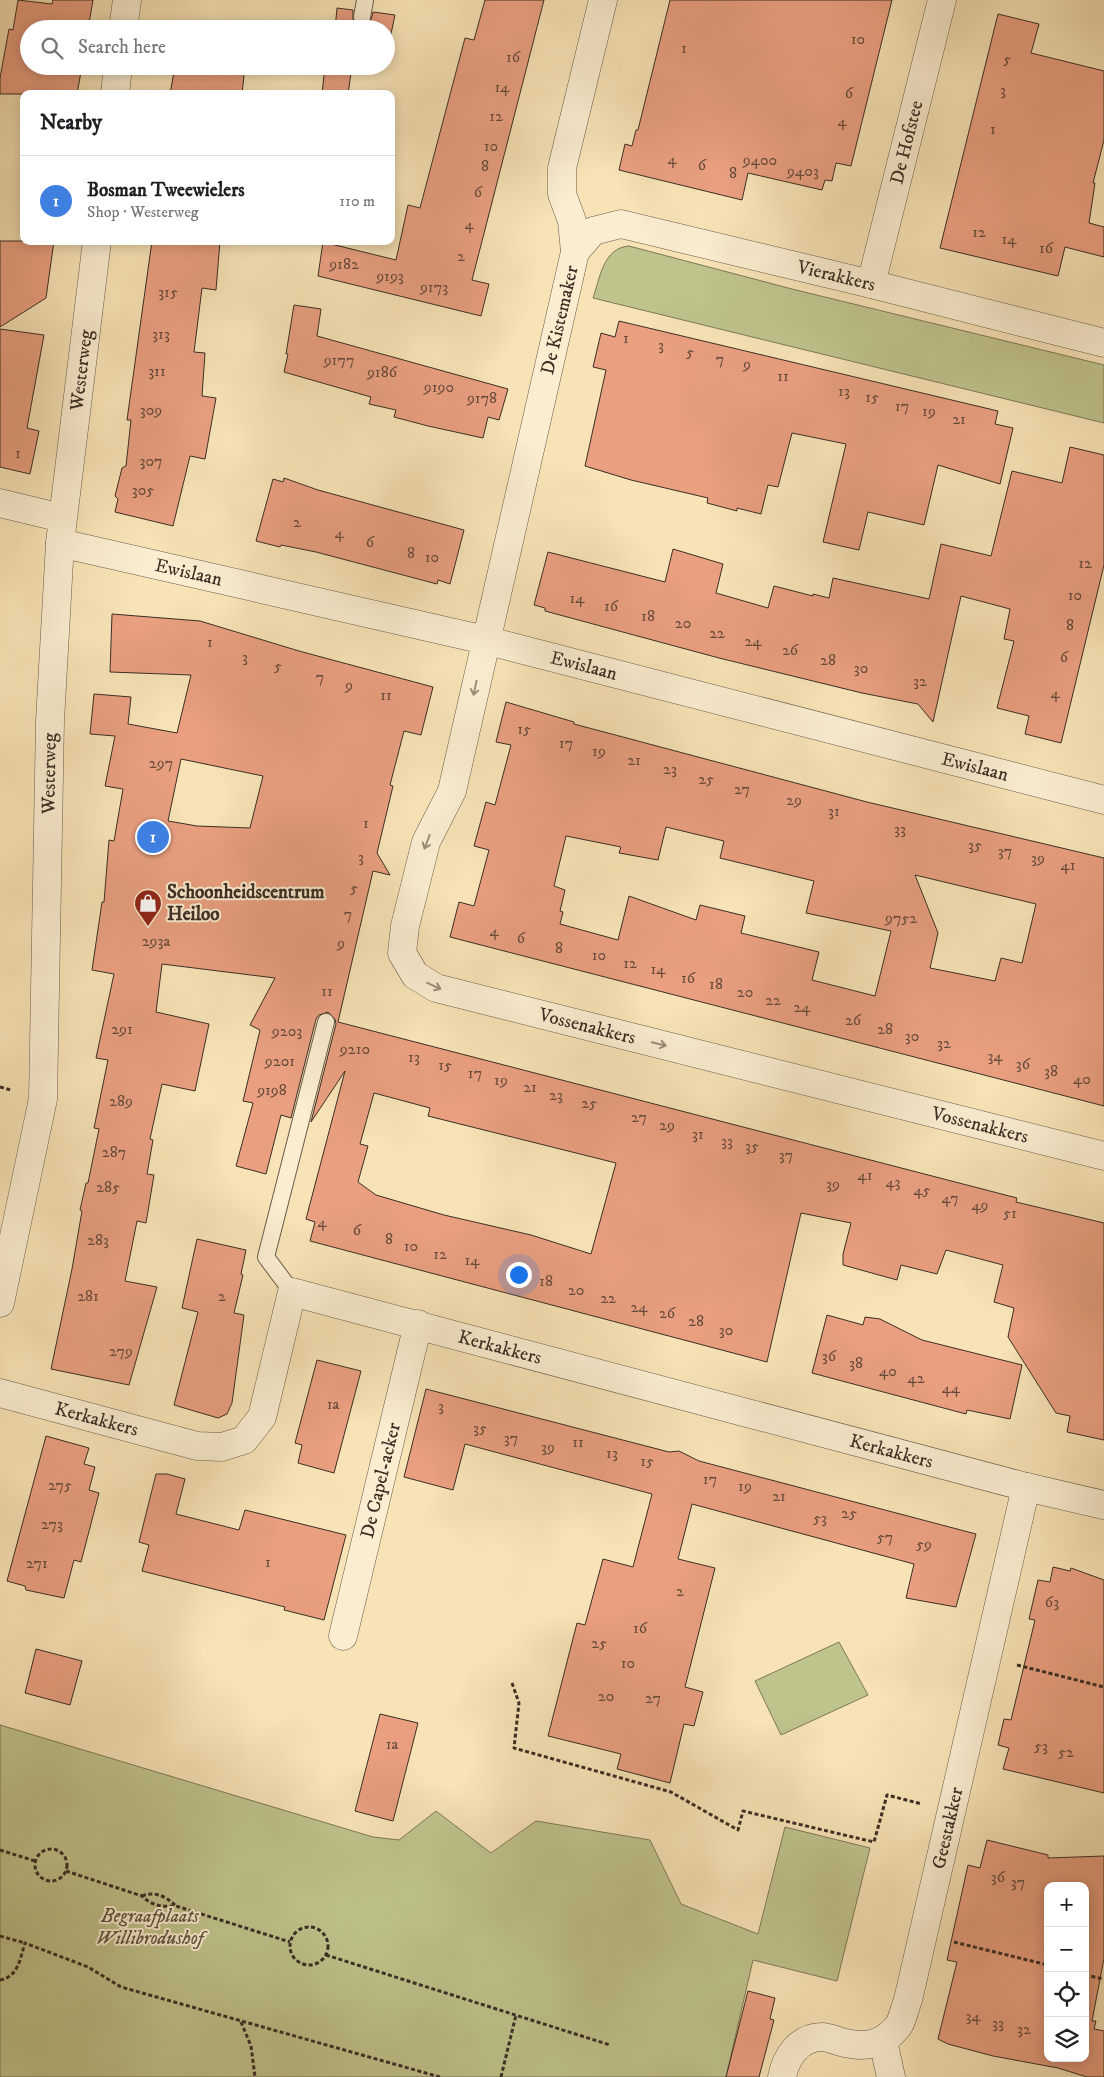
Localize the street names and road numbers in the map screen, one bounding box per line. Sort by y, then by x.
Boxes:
street label: De Hofstee [885,98,928,187]
street label: Vierakkers [794,255,878,296]
street label: De Kistemaker [536,263,584,377]
street label: Westerweg [65,328,98,413]
street label: Ewislaan [153,554,225,591]
street label: Ewislaan [548,646,620,685]
street label: Westerweg [37,732,61,815]
street label: Ewislaan [939,747,1011,786]
street label: Vossenakkers [536,1003,638,1049]
street label: Vossenakkers [928,1101,1031,1148]
street label: Kerkakkers [456,1325,544,1369]
street label: Kerkakkers [52,1397,141,1441]
street label: De Capel-acker [355,1420,405,1541]
street label: Kerkakkers [847,1429,936,1473]
street label: Geestakker [927,1785,968,1871]

